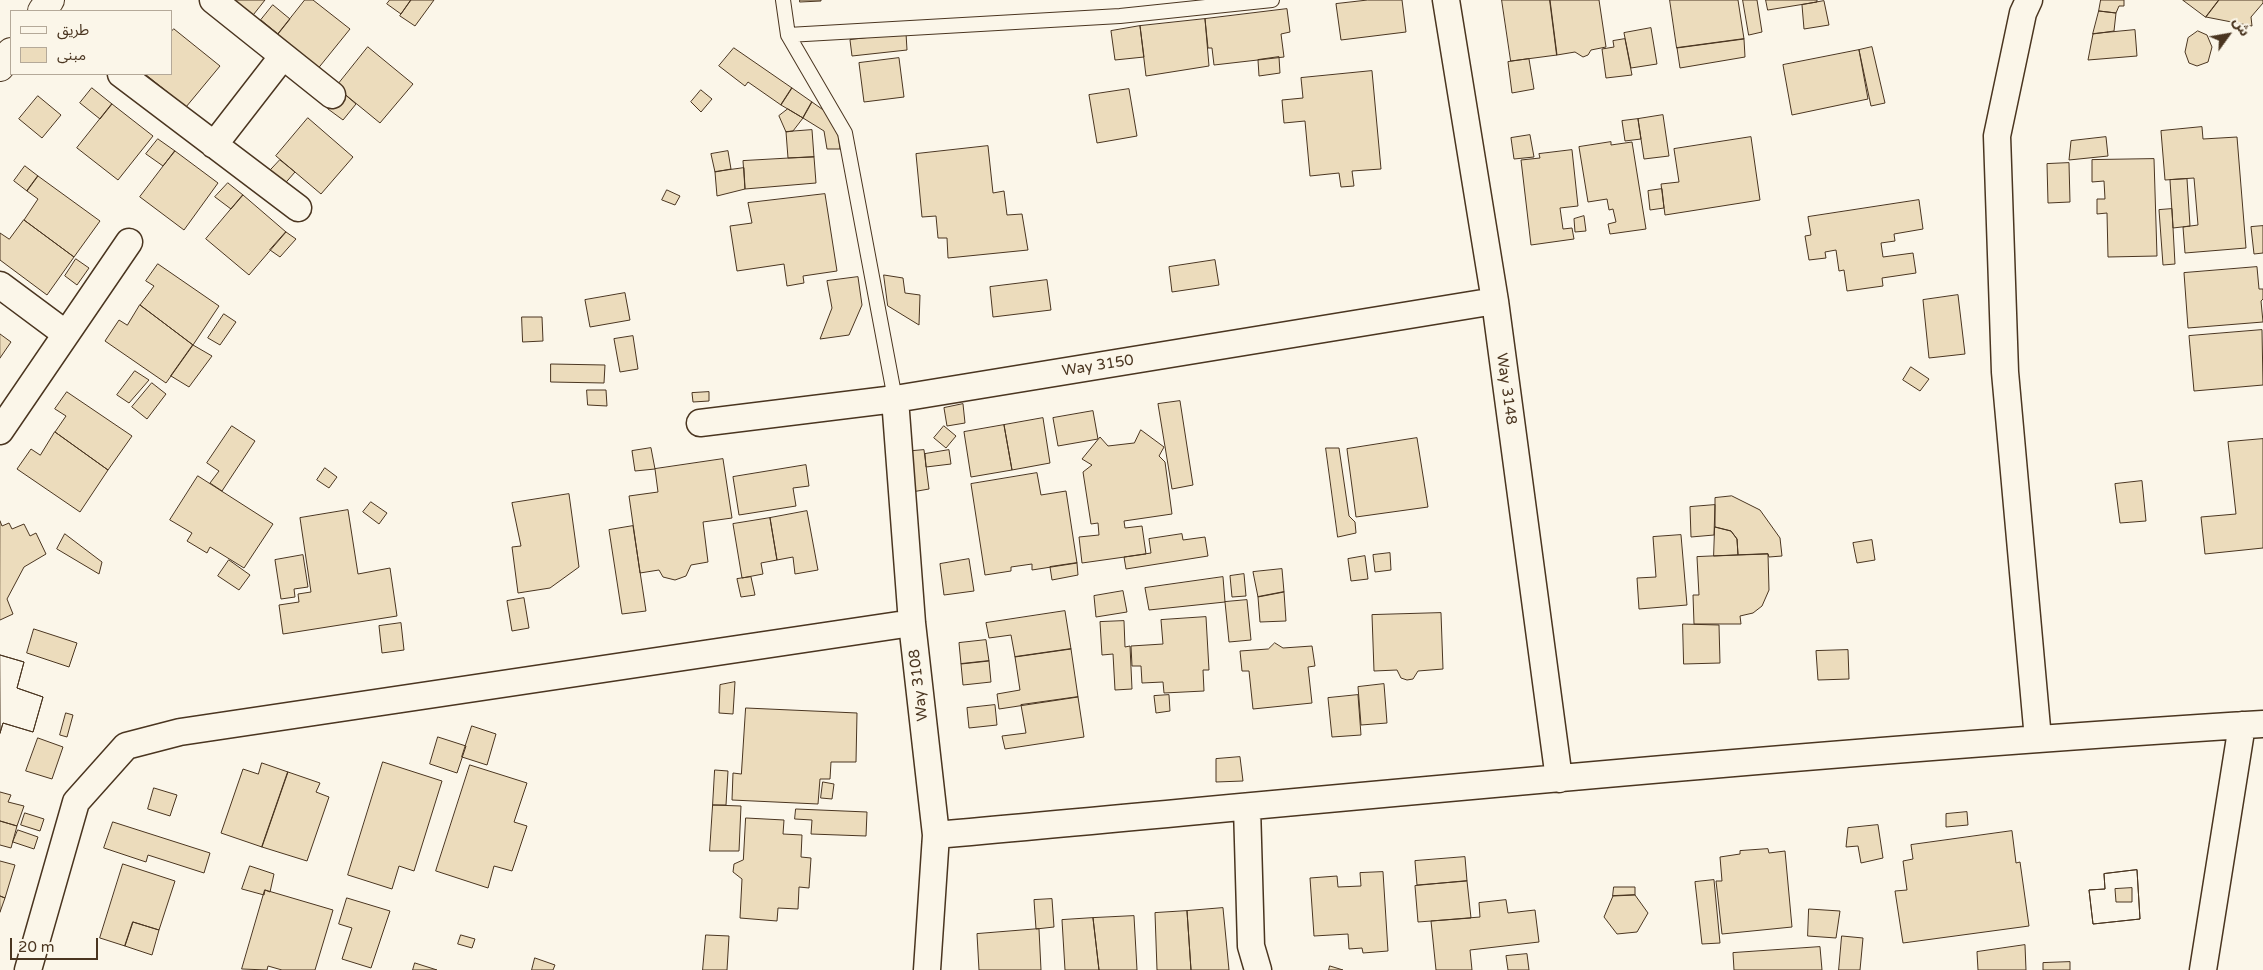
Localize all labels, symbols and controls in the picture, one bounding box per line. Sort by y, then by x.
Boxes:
legend [10,10,172,75]
north arrow [2203,10,2253,60]
text: ش [2229,14,2253,39]
text: طريق [57,21,89,39]
text: مبنى [57,46,86,64]
street label: Way 3150 [1061,351,1135,381]
street label: Way 3148 [1492,352,1520,426]
street label: Way 3108 [906,648,932,722]
scale bar [12,928,100,960]
text: 20 m [18,938,55,956]

